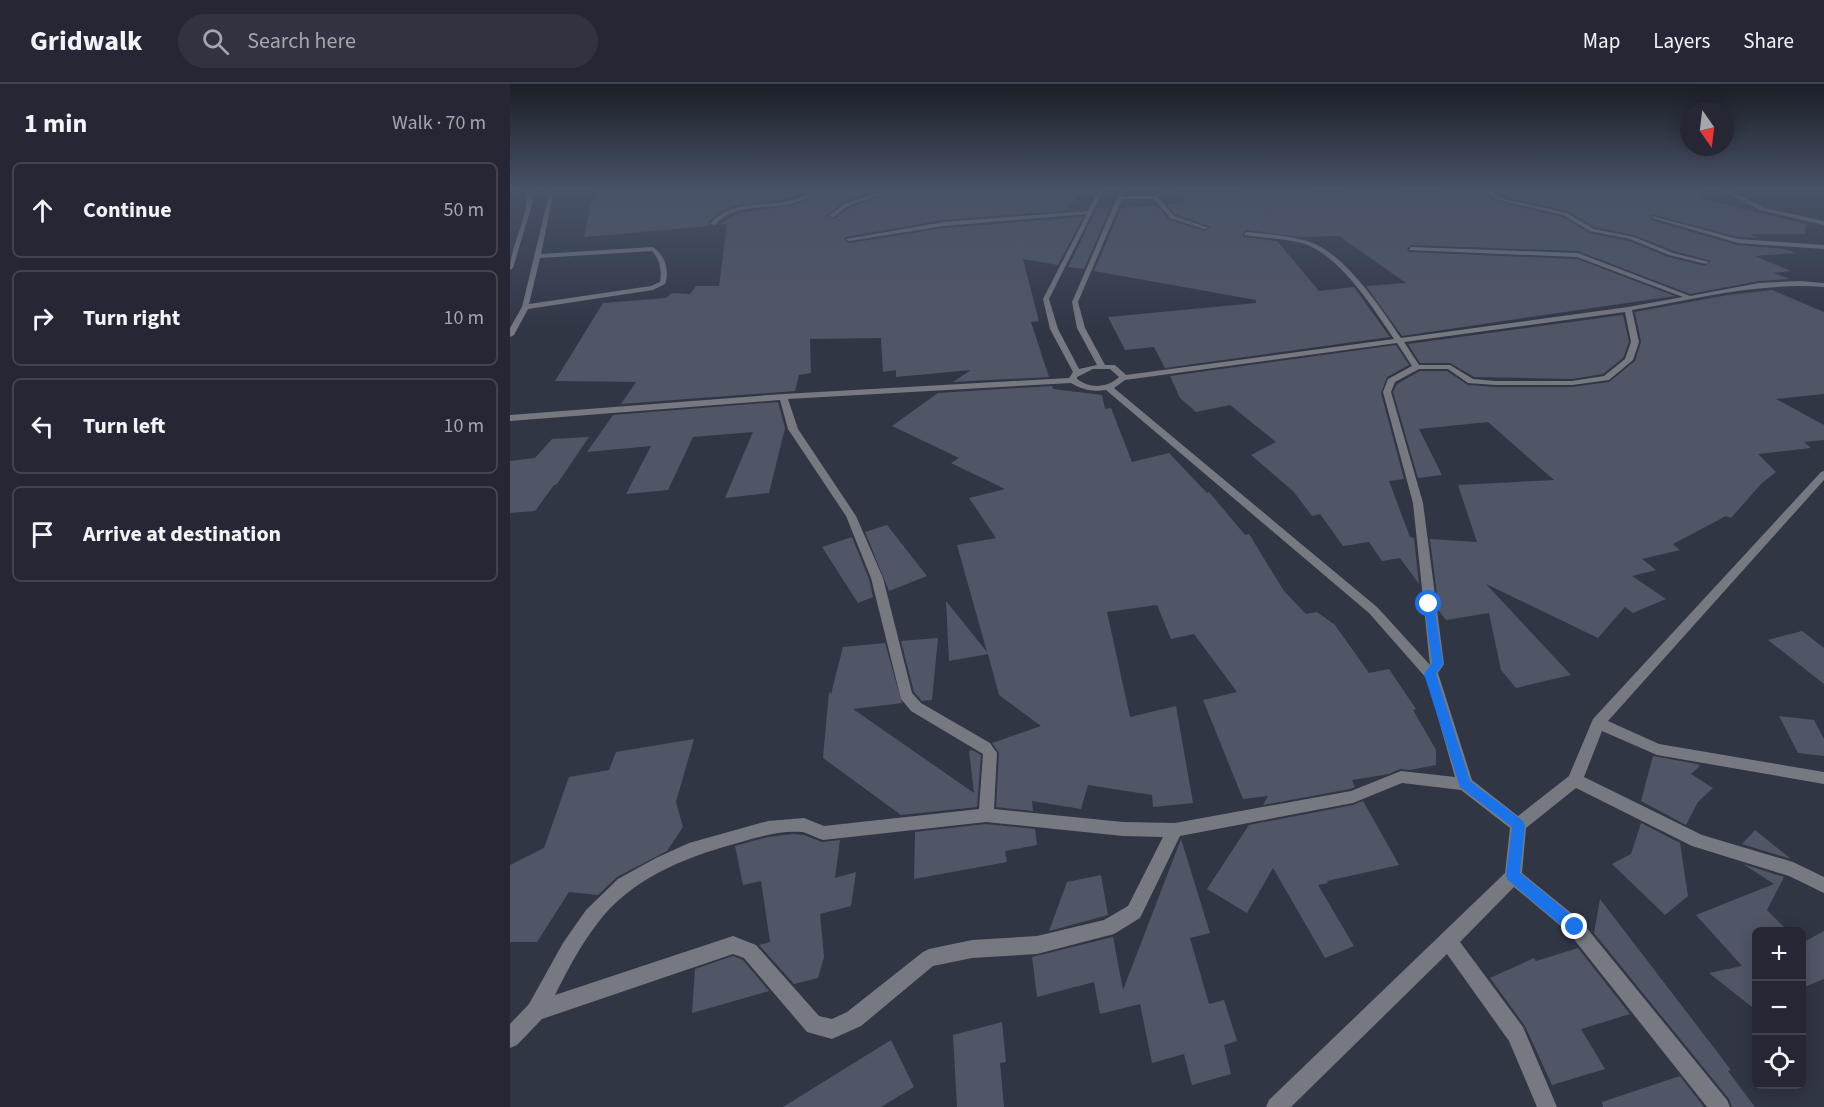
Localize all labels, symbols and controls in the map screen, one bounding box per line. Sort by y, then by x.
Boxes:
search box [178,14,598,68]
text: Gridwalk [30,21,142,61]
icon: search [199,25,232,58]
text: Search here [247,25,356,57]
text: Map [1583,26,1620,56]
text: Layers [1653,26,1710,56]
text: Share [1743,26,1794,56]
north arrow [1680,102,1734,156]
text: 1 min [24,105,87,142]
text: Walk · 70 m [392,109,486,137]
icon: ahead [26,194,59,227]
text: Continue [83,194,172,226]
text: 50 m [444,196,484,224]
icon: right [26,302,59,335]
text: Turn right [83,302,180,334]
text: 10 m [444,304,484,332]
icon: left [26,410,59,443]
text: Turn left [83,410,165,442]
text: 10 m [444,412,484,440]
icon: arrive [26,518,59,551]
text: Arrive at destination [83,518,281,550]
route start [1415,590,1441,616]
route end [1561,913,1587,939]
map controls [1752,927,1806,1089]
button: + [1752,927,1806,981]
button: − [1752,981,1806,1035]
button: locate [1752,1035,1806,1089]

